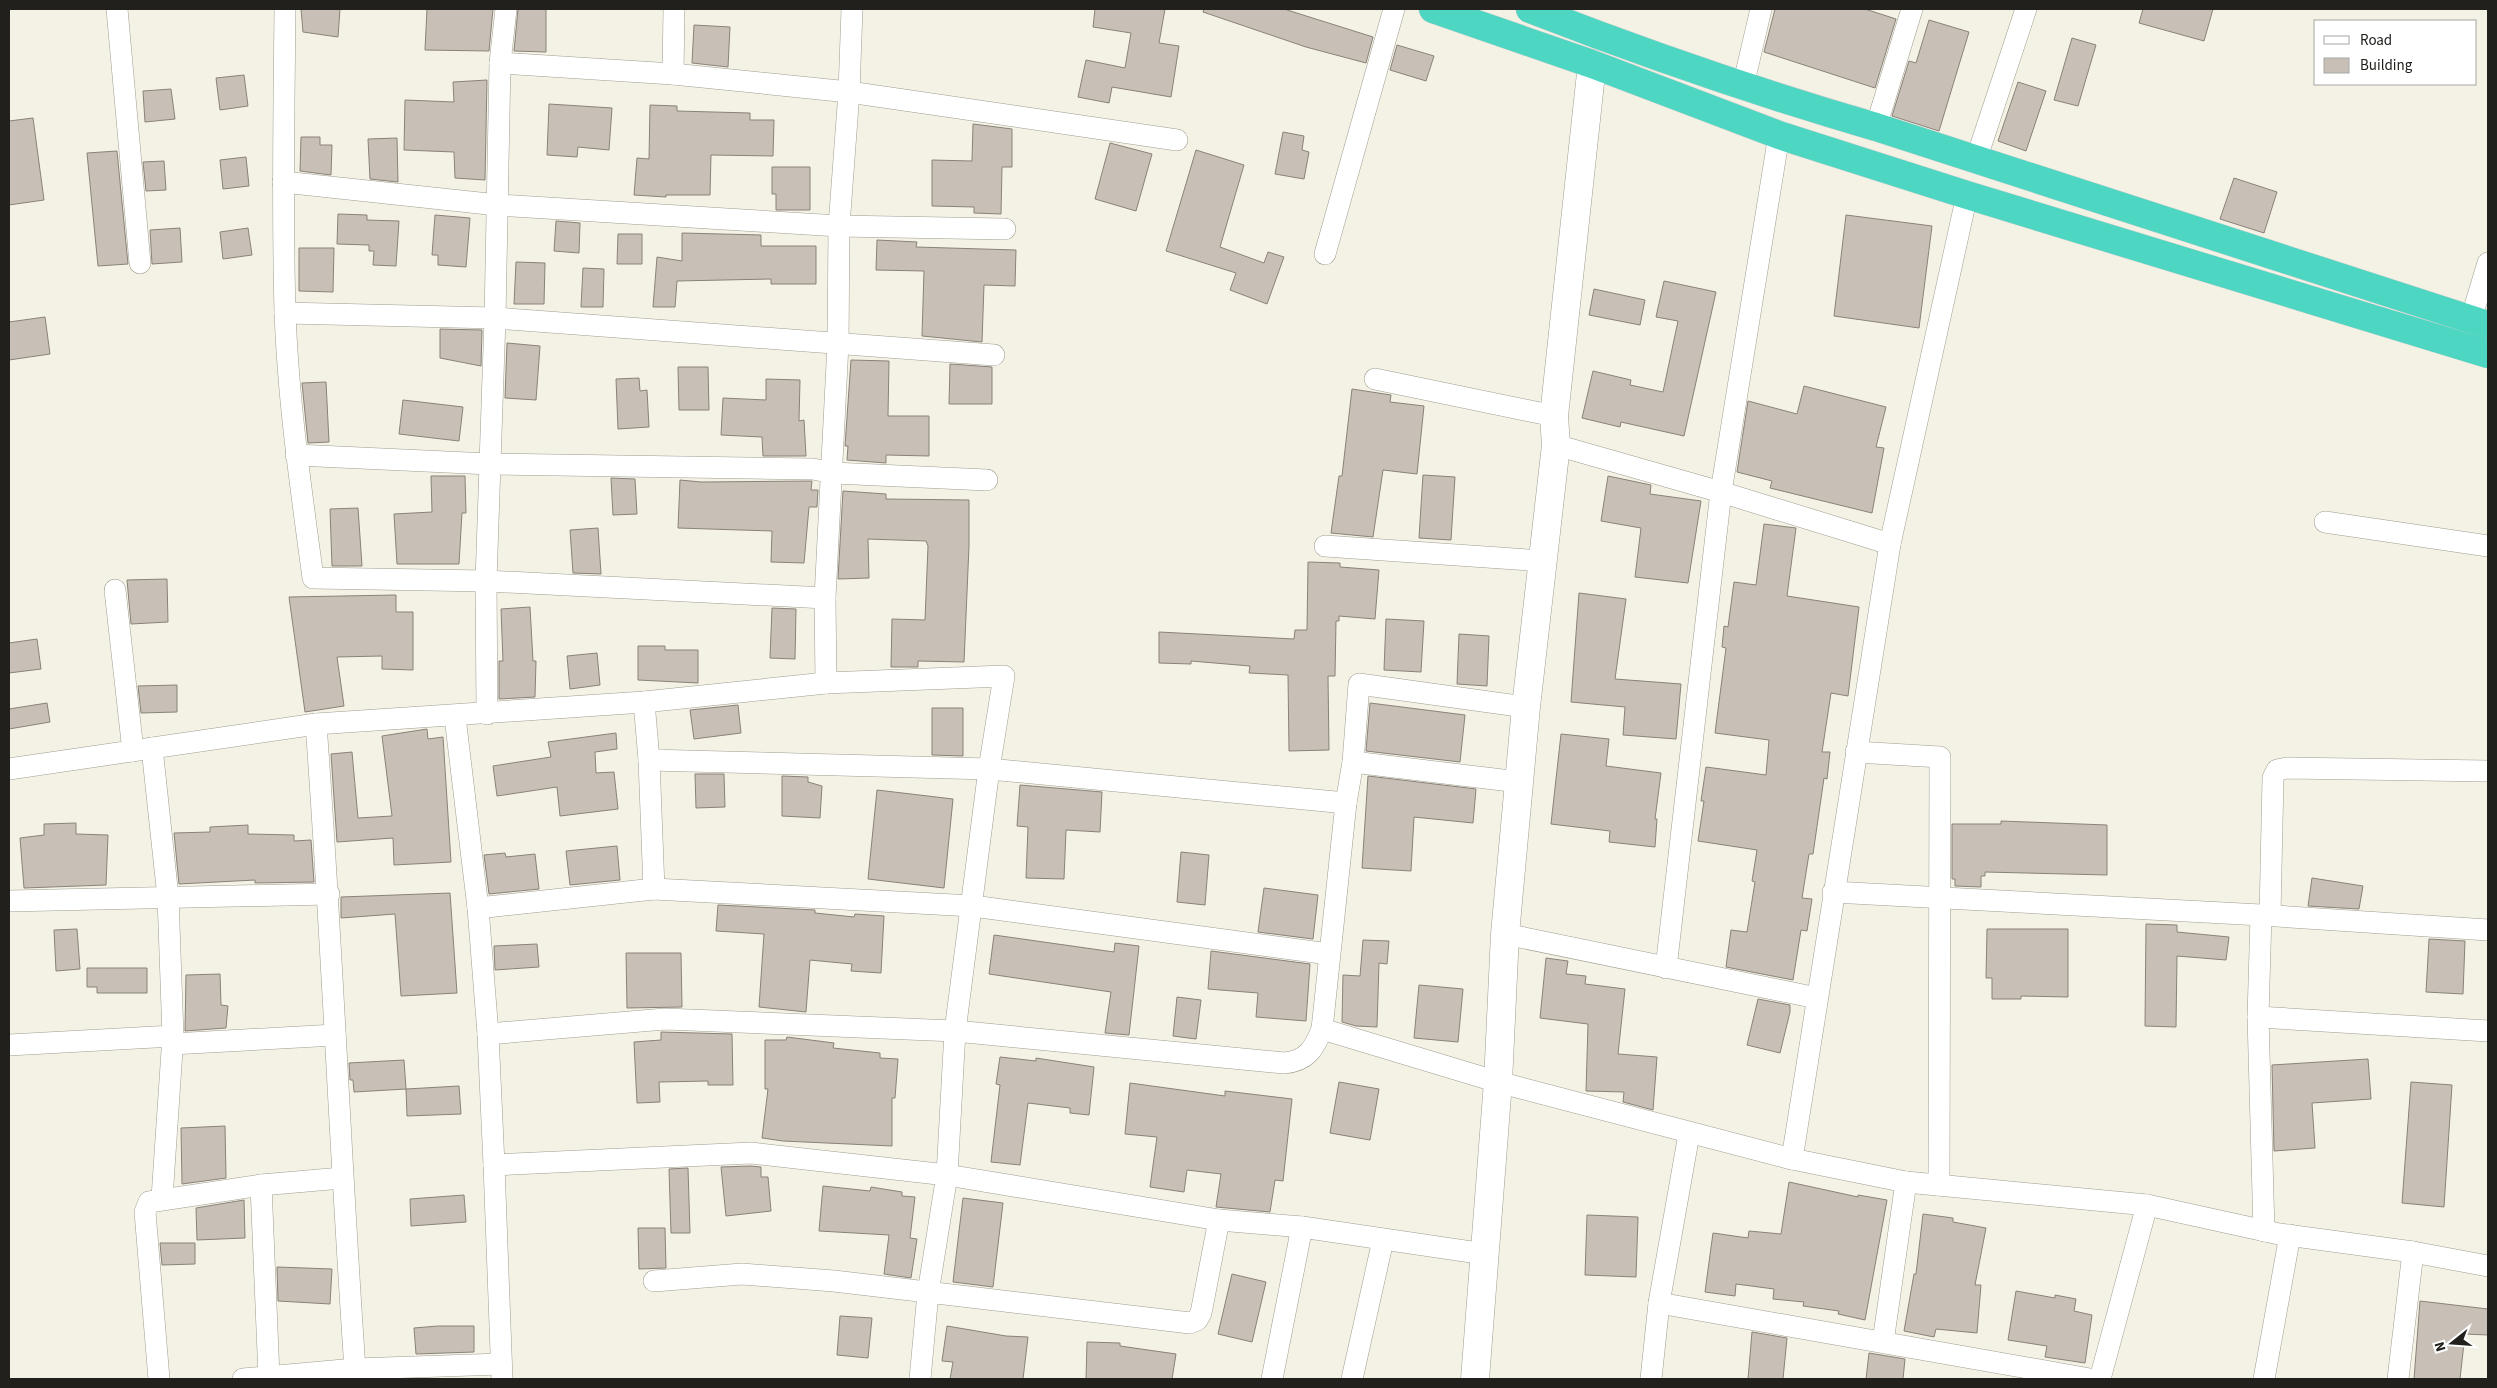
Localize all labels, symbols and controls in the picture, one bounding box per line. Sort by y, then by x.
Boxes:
legend [2314,20,2477,85]
text: Road [2360,30,2392,51]
text: Building [2360,55,2413,76]
north arrow [2427,1318,2477,1368]
text: N [2430,1339,2451,1354]

